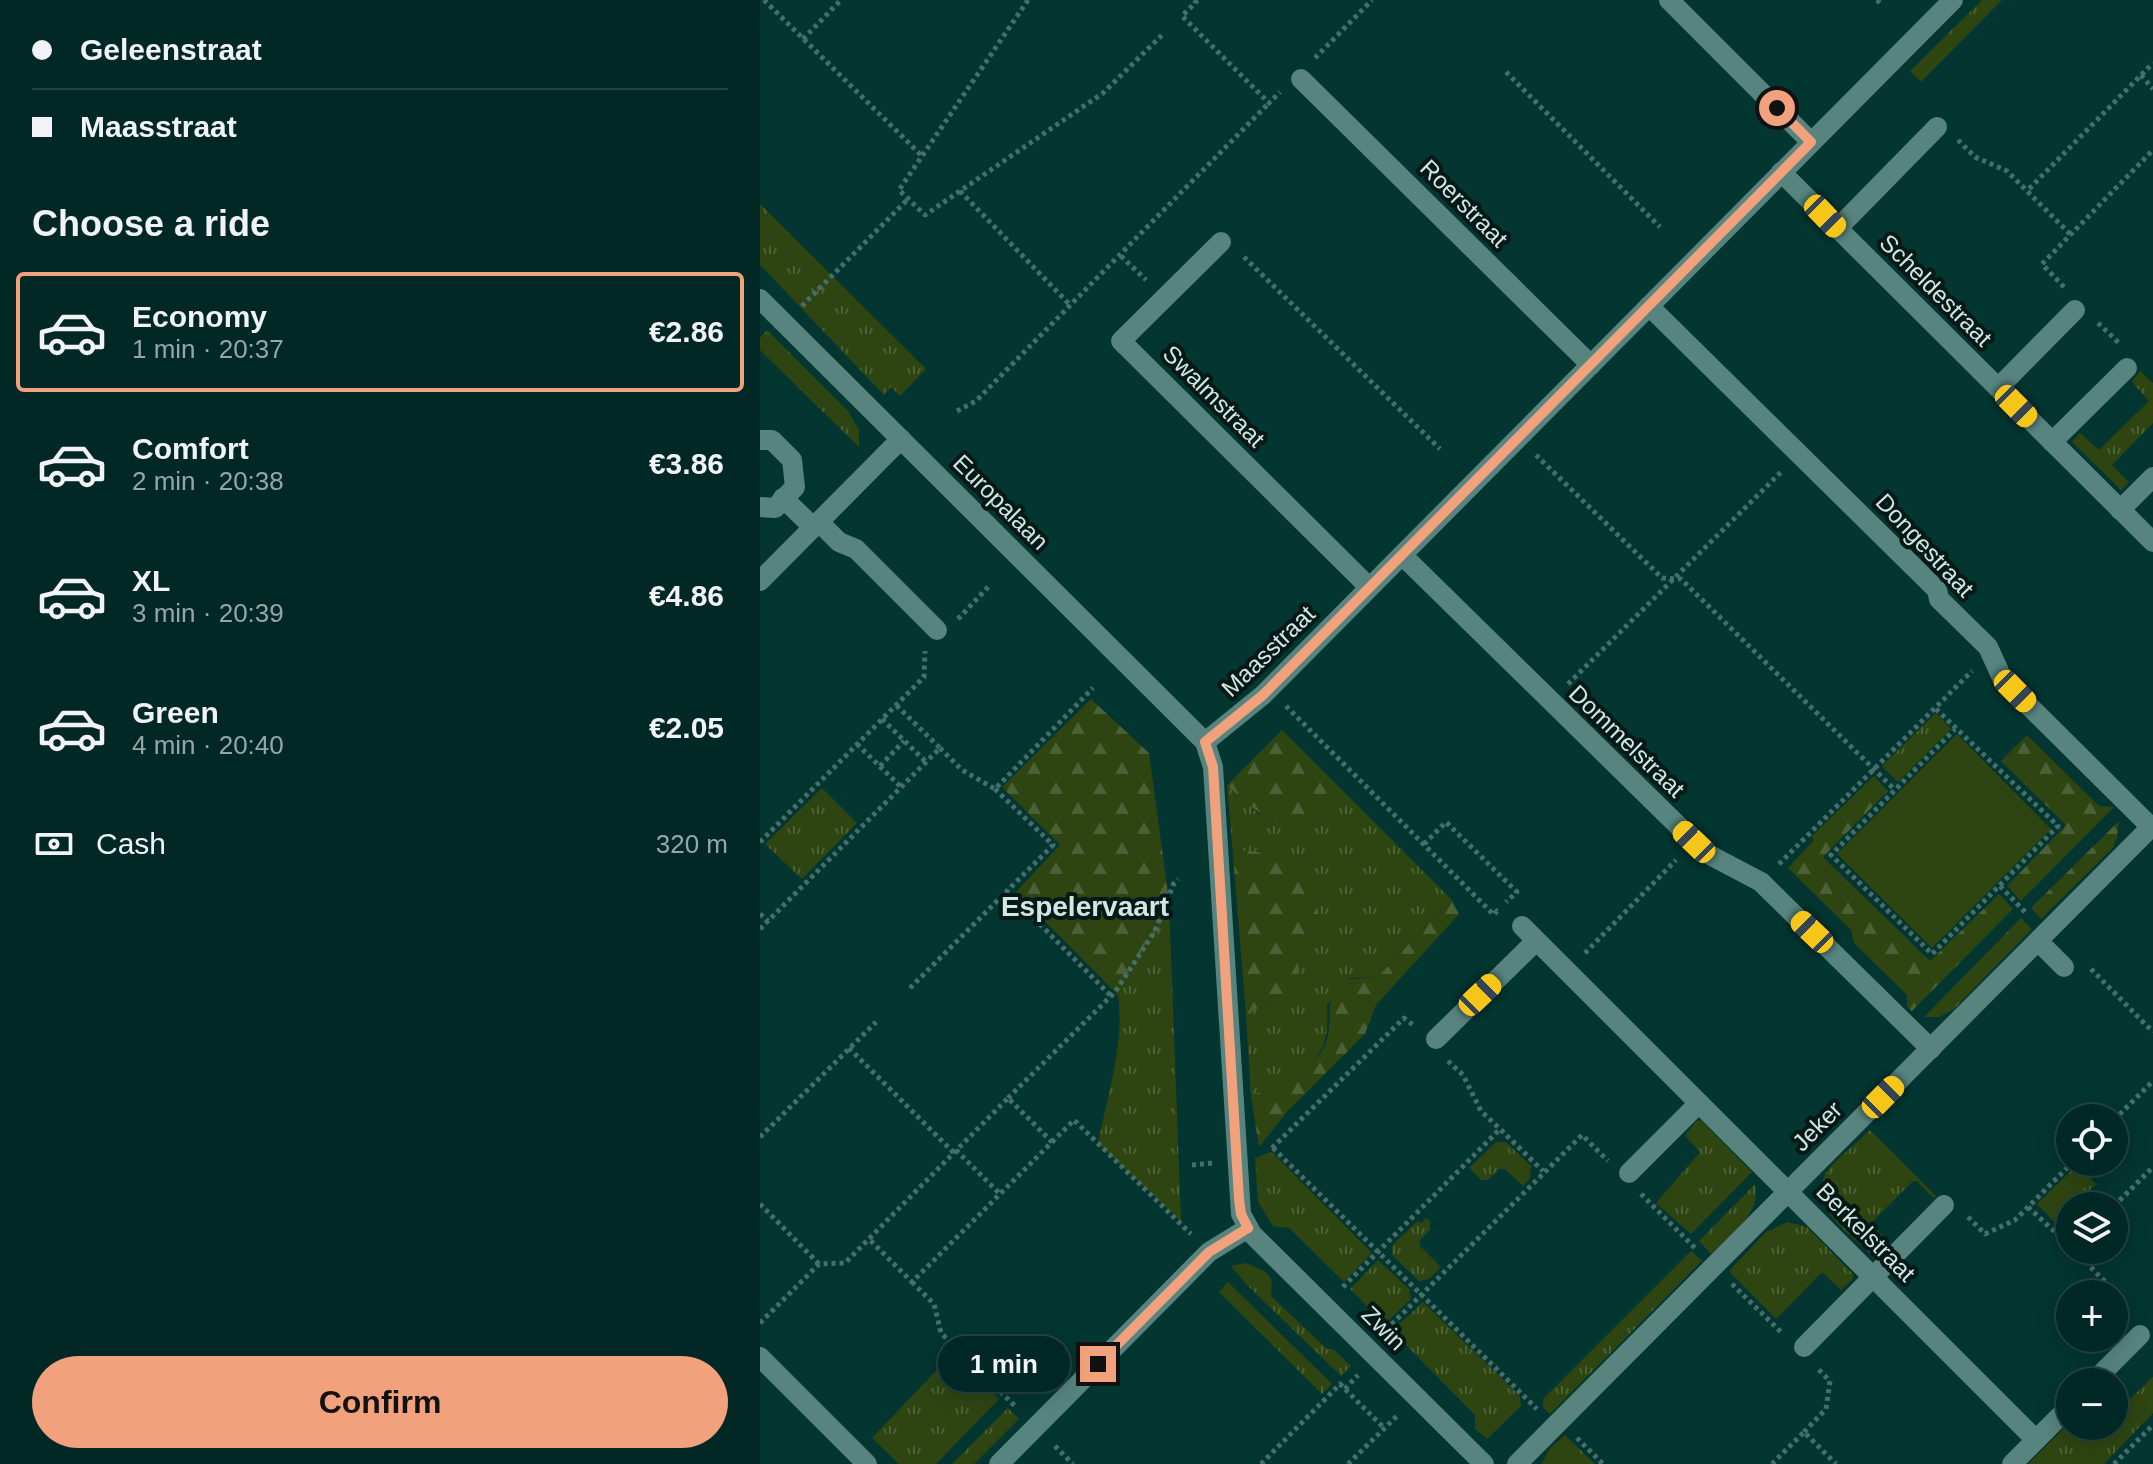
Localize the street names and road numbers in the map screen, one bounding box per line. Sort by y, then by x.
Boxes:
street label: Roerstraat [1415,154,1513,252]
street label: Scheldestraat [1875,229,1998,352]
street label: Swalmstraat [1158,340,1270,452]
street label: Europalaan [948,449,1054,555]
street label: Dongestraat [1871,488,1980,602]
street label: Maasstraat [1216,600,1320,702]
street label: Dommelstraat [1564,679,1690,803]
street label: Jeker [1787,1096,1847,1156]
street label: Berkelstraat [1811,1177,1921,1287]
street label: Zwin [1357,1301,1411,1355]

